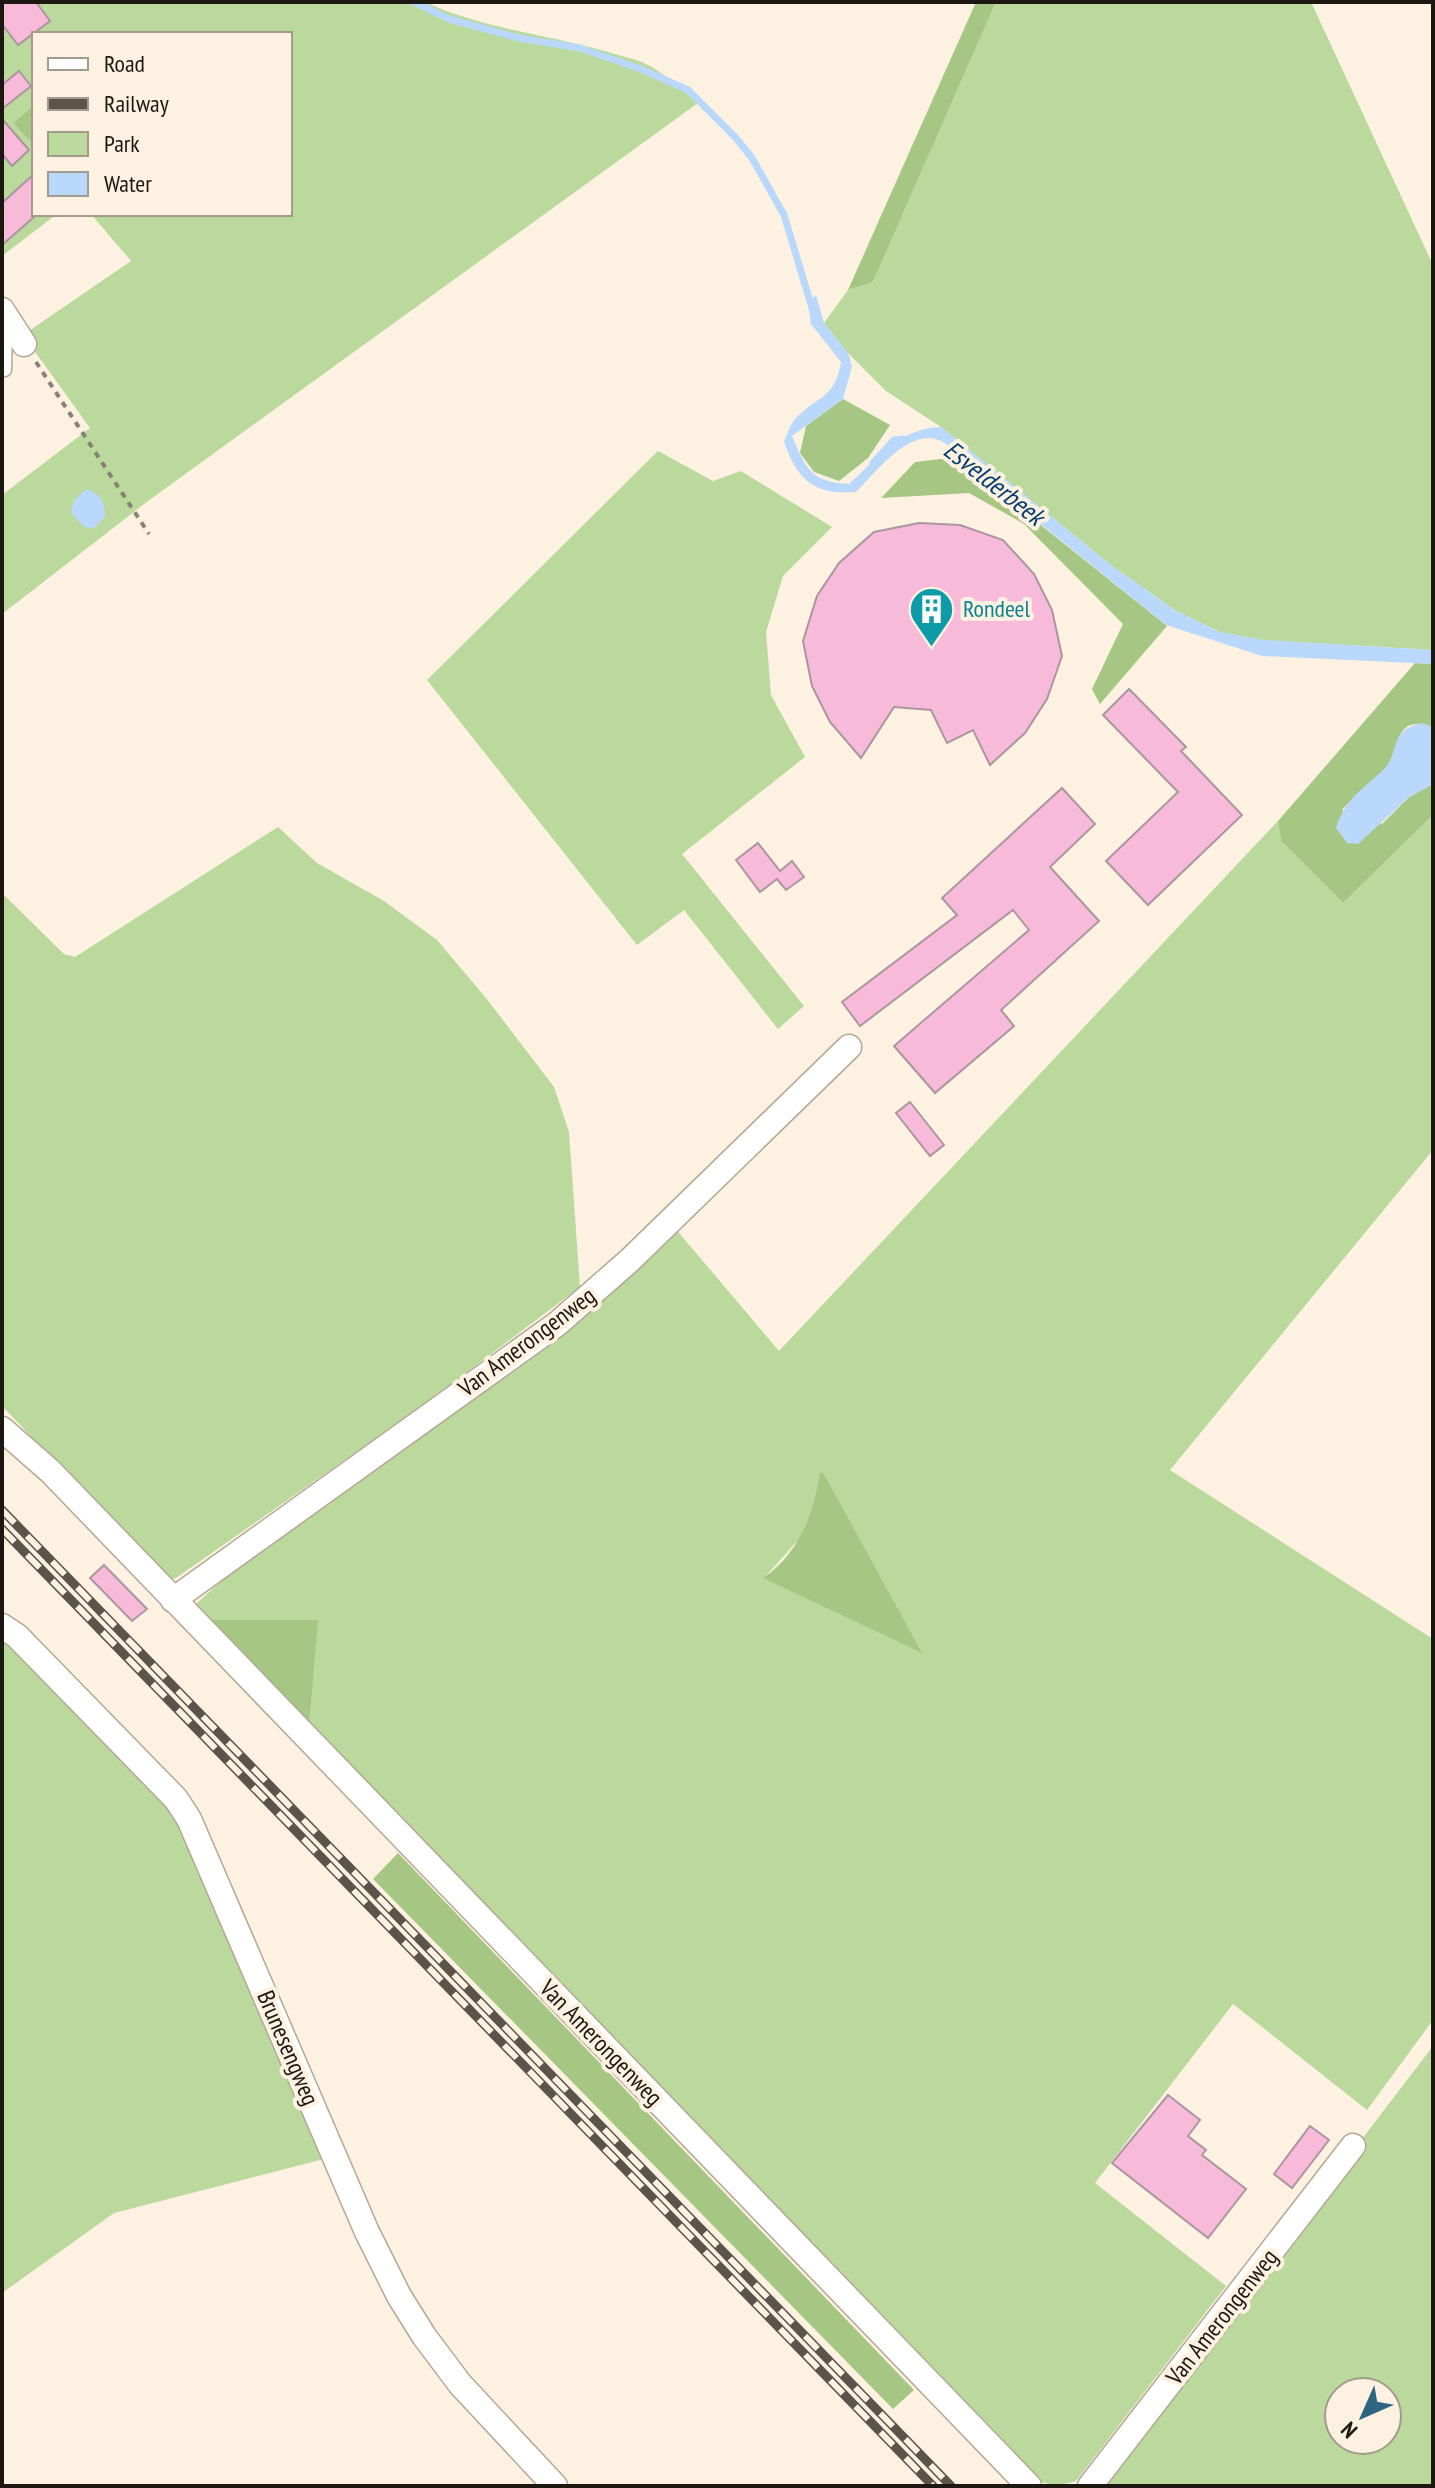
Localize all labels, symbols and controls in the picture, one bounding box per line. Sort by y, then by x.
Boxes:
legend [32,32,292,216]
text: Road [104,48,145,79]
text: Railway [104,88,169,119]
text: Park [104,128,140,159]
text: Water [104,168,152,199]
water label: Esvelderbeek [937,433,1053,534]
building icon: Rondeel [908,585,956,648]
place label: Rondeel [963,593,1031,624]
street label: Van Amerongenweg [451,1280,601,1404]
street label: Van Amerongenweg [533,1972,669,2112]
street label: Brunesengweg [250,1986,327,2110]
street label: Van Amerongenweg [1158,2243,1284,2392]
north arrow [1323,2376,1403,2456]
text: N [1335,2416,1363,2444]

